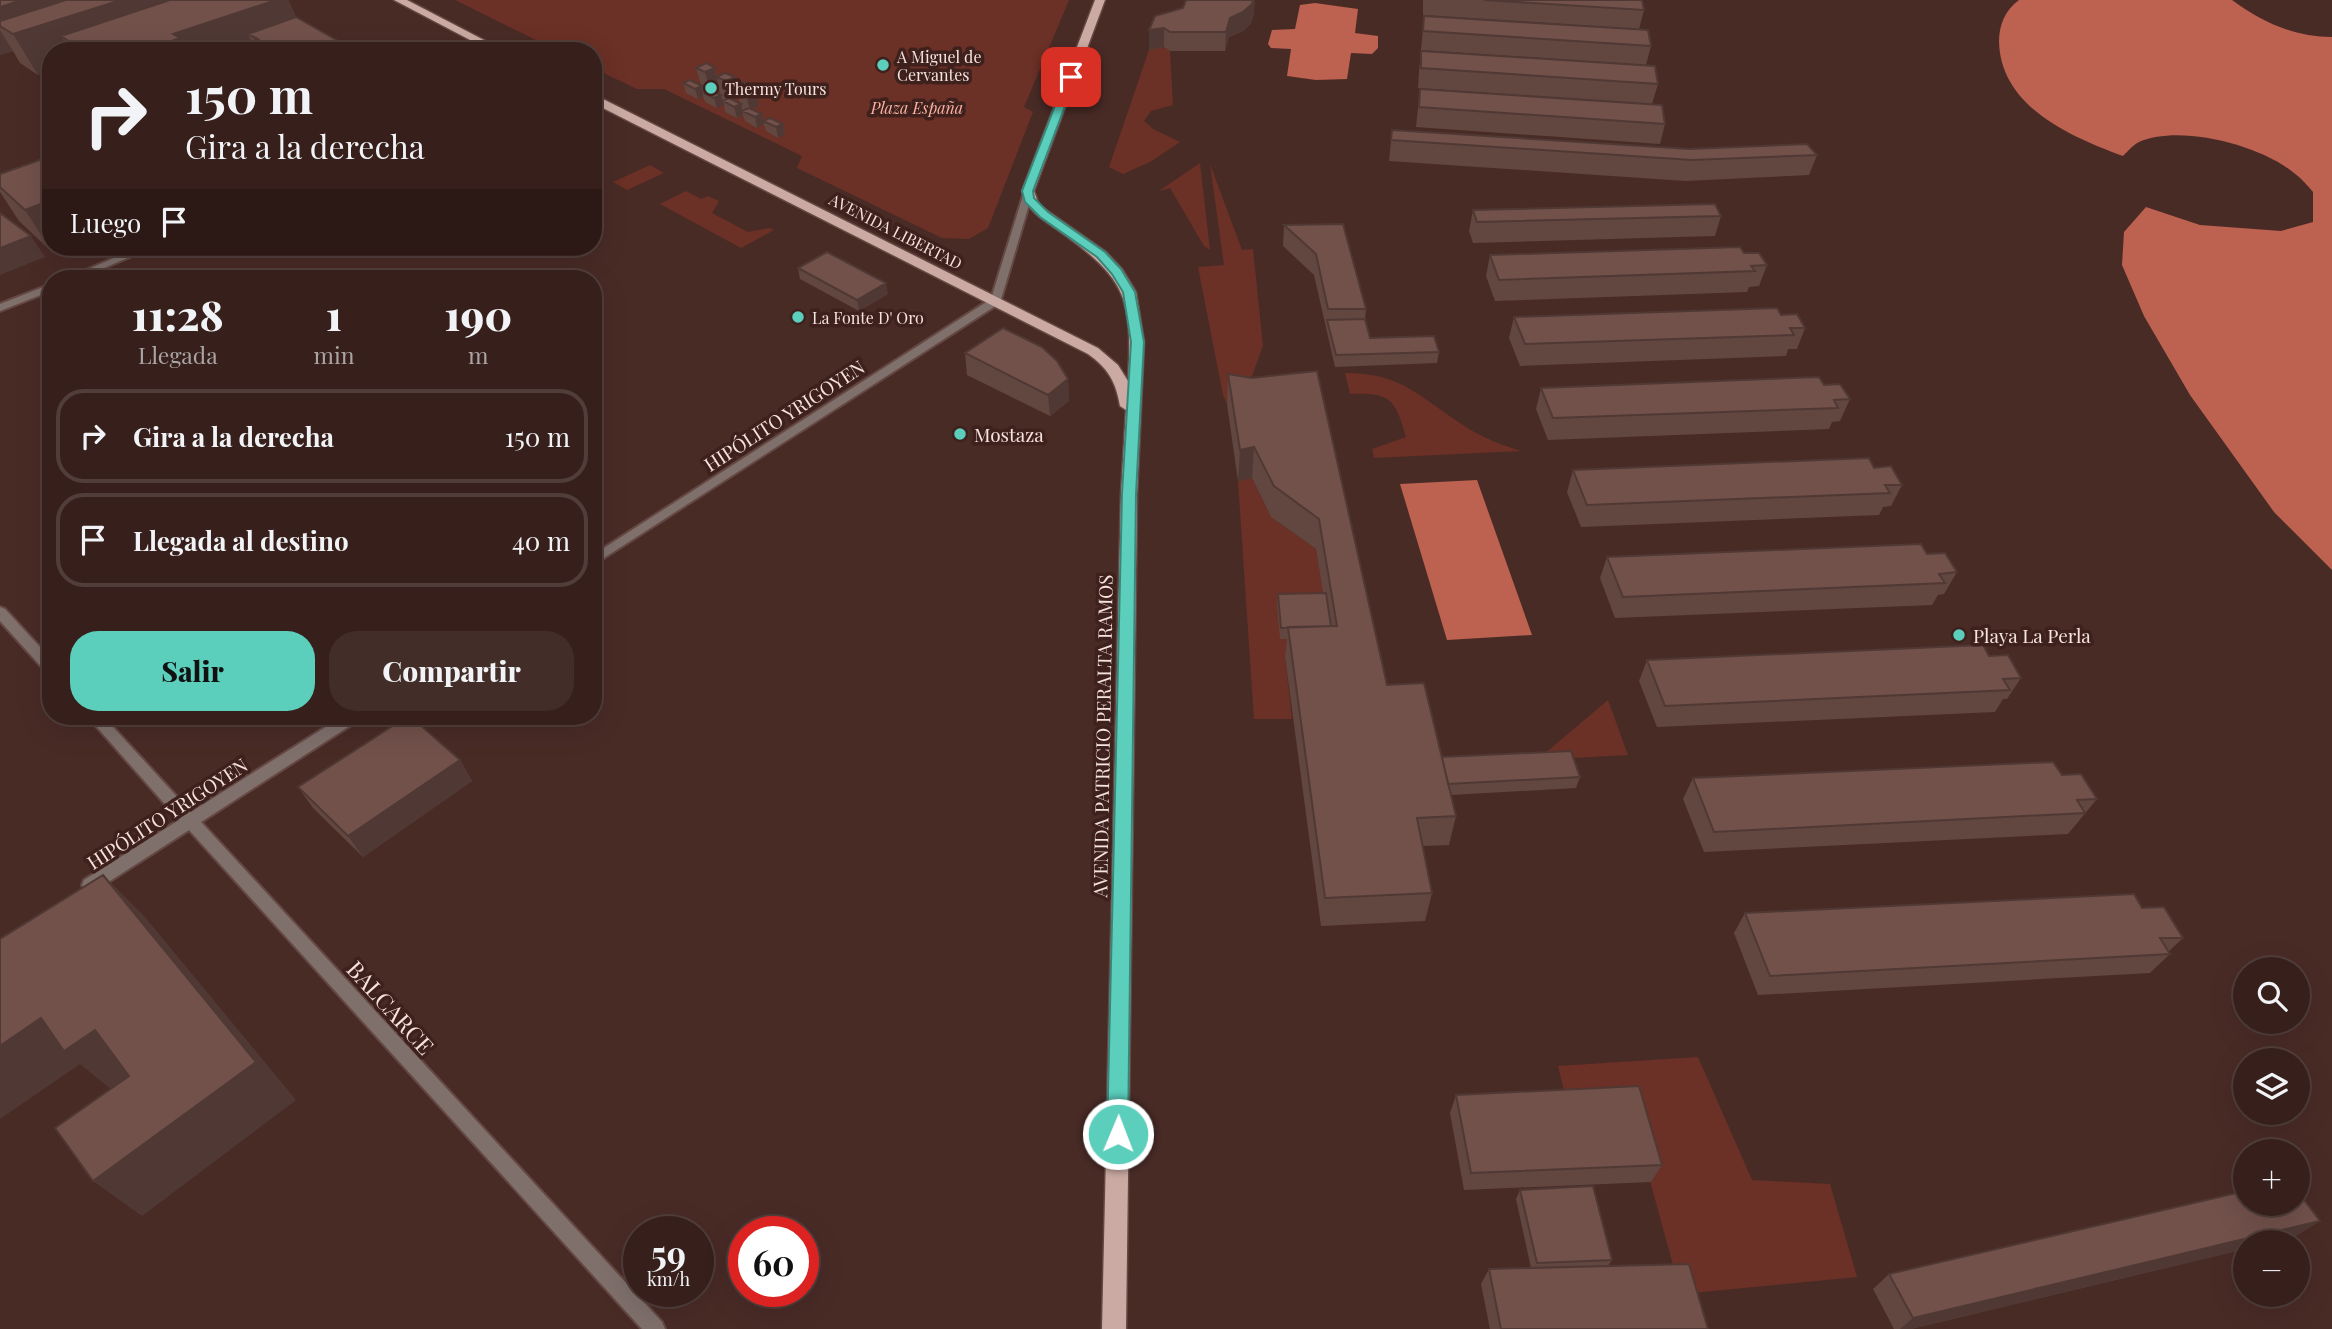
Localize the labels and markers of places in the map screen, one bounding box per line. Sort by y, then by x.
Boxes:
place label: A Miguel de Cervantes [896,46,981,85]
pin [1041,47,1101,107]
marker: A Miguel de Cervantes [875,57,891,73]
place label: Thermy Tours [725,78,826,99]
marker: Thermy Tours [703,80,719,96]
place label: La Fonte D' Oro [812,307,924,328]
marker: La Fonte D' Oro [790,309,806,325]
place label: Mostaza [974,421,1044,447]
marker: Mostaza [952,426,968,442]
place label: Playa La Perla [1973,622,2091,648]
marker: Playa La Perla [1951,627,1967,643]

